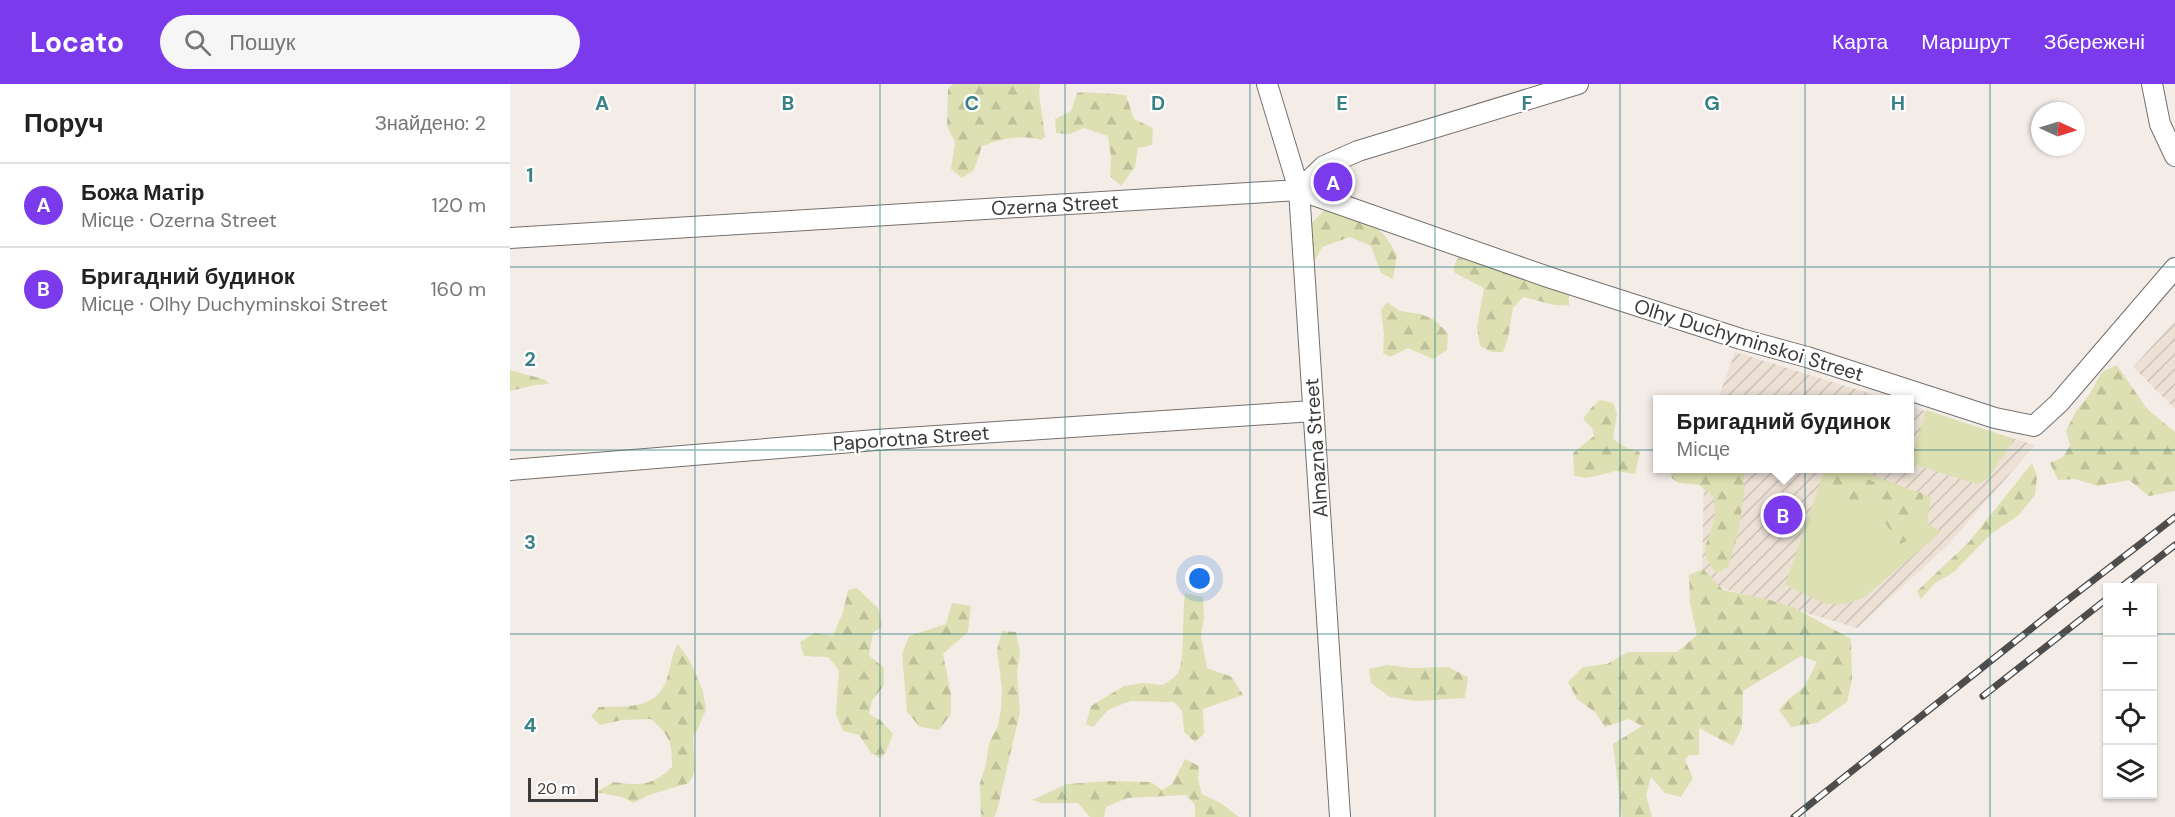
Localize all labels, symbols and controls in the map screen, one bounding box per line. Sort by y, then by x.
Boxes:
search box [160,15,580,69]
text: Locato [30,24,124,61]
icon: search [181,26,214,59]
text: Пошук [229,28,295,57]
text: Карта [1832,28,1888,56]
text: Маршрут [1921,28,2011,56]
text: Збережені [2044,28,2145,56]
text: A [595,90,609,116]
text: B [782,90,794,116]
text: C [965,90,979,116]
text: D [1151,90,1165,116]
text: E [1336,90,1348,116]
text: F [1521,90,1533,116]
text: G [1704,90,1720,116]
text: H [1891,90,1905,116]
north arrow [2031,102,2085,156]
text: Поруч [24,106,104,140]
text: Знайдено: 2 [375,110,486,136]
pin: A [1314,160,1352,204]
text: 1 [526,162,534,188]
text: Божа Матір [81,178,204,207]
street label: Ozerna Street [991,189,1120,221]
text: A [36,192,51,218]
text: 120 m [432,192,486,218]
text: Місце · Ozerna Street [81,207,277,233]
text: Бригадний будинок [81,262,295,291]
text: B [37,276,50,302]
text: 160 m [430,276,486,302]
text: Місце · Olhy Duchyminskoi Street [81,291,388,317]
street label: Olhy Duchyminskoi Street [1631,293,1867,387]
text: 2 [524,346,536,372]
street label: Almazna Street [1298,377,1334,519]
popup [1653,395,1914,473]
text: Бригадний будинок [1677,407,1890,436]
street label: Paporotna Street [832,420,990,456]
text: Місце [1677,436,1730,462]
pin: B [1764,492,1802,538]
text: 3 [524,529,536,555]
your location [1185,564,1214,593]
map controls [2103,583,2157,799]
button: + [2103,583,2157,637]
button: − [2103,637,2157,691]
button: locate [2103,691,2157,745]
text: 4 [524,712,537,738]
button: layers [2103,745,2157,799]
scale bar [528,775,598,802]
text: 20 m [537,778,576,799]

